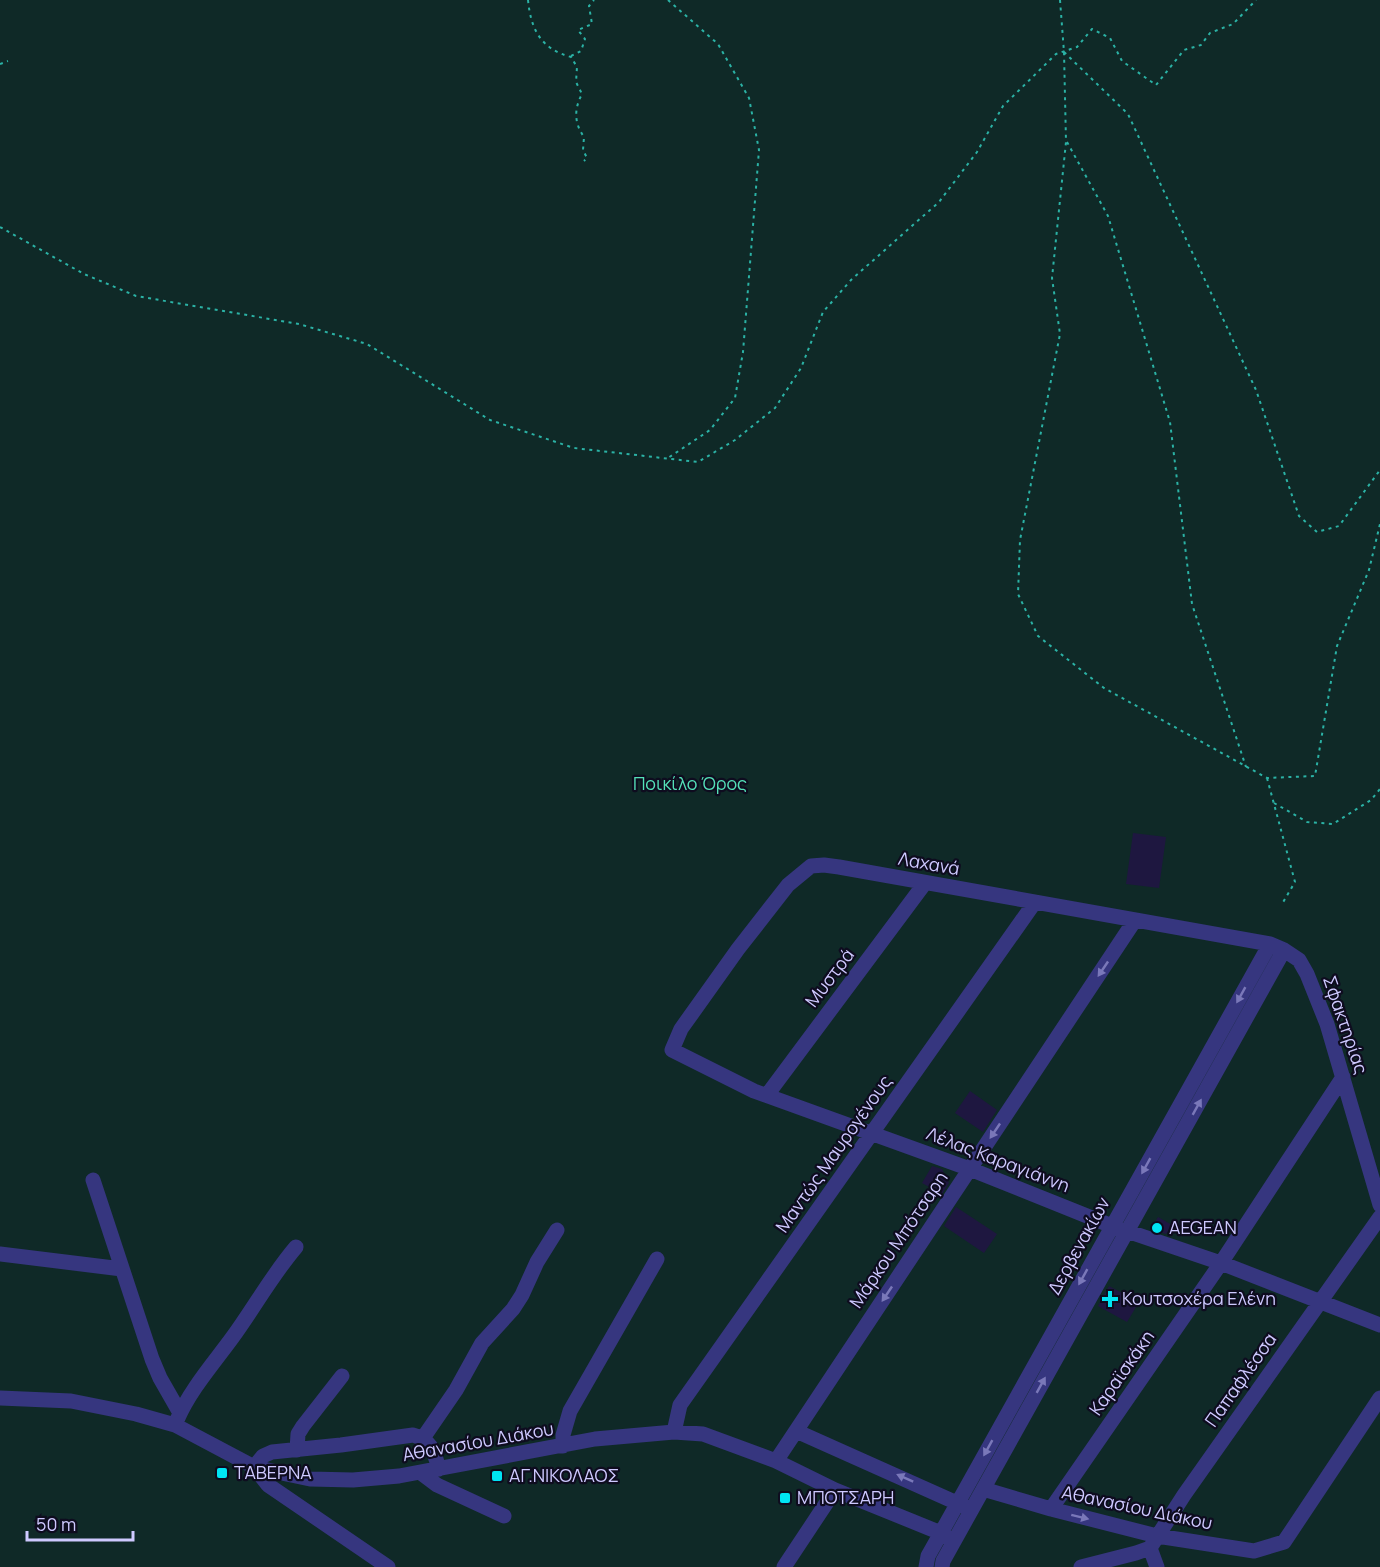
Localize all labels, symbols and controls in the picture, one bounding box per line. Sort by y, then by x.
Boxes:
park label: Ποικίλο Όρος [633,771,747,795]
street label: Λαχανά [897,846,962,880]
street label: Μυστρά [799,943,859,1011]
one-way arrow [1097,960,1109,976]
street label: Σφακτηρίας [1318,972,1374,1077]
one-way arrow [1236,987,1246,1004]
street label: Μαντώς Μαυρογένους [770,1070,897,1237]
one-way arrow [1191,1099,1202,1115]
street label: Λέλας Καραγιάννη [924,1121,1073,1197]
one-way arrow [990,1123,1001,1139]
one-way arrow [1141,1157,1151,1174]
street label: Μάρκου Μπότσαρη [844,1167,953,1312]
street label: Δερβενακίων [1042,1193,1115,1298]
place label: AEGEAN [1169,1215,1237,1239]
marker: AEGEAN [1150,1221,1164,1235]
one-way arrow [1079,1269,1089,1286]
one-way arrow [881,1285,893,1301]
place label: Κουτσοχέρα Ελένη [1122,1286,1276,1310]
marker: Κουτσοχέρα Ελένη [1103,1292,1117,1306]
street label: Καραϊσκάκη [1083,1325,1159,1420]
street label: Παπαφλέσσα [1199,1328,1281,1431]
one-way arrow [1036,1377,1046,1394]
street label: Αθανασίου Διάκου [400,1416,555,1466]
one-way arrow [983,1439,993,1456]
place label: ΤΑΒΕΡΝΑ [234,1460,312,1484]
place label: ΑΓ.ΝΙΚΟΛΑΟΣ [509,1463,619,1487]
marker: ΤΑΒΕΡΝΑ [215,1466,229,1480]
marker: ΑΓ.ΝΙΚΟΛΑΟΣ [490,1469,504,1483]
one-way arrow [895,1473,913,1483]
street label: Αθανασίου Διάκου [1060,1479,1215,1535]
place label: ΜΠΟΤΣΑΡΗ [797,1485,894,1509]
marker: ΜΠΟΤΣΑΡΗ [778,1491,792,1505]
scale bar [27,1504,134,1542]
text: 50 m [36,1512,76,1536]
one-way arrow [1070,1512,1089,1522]

